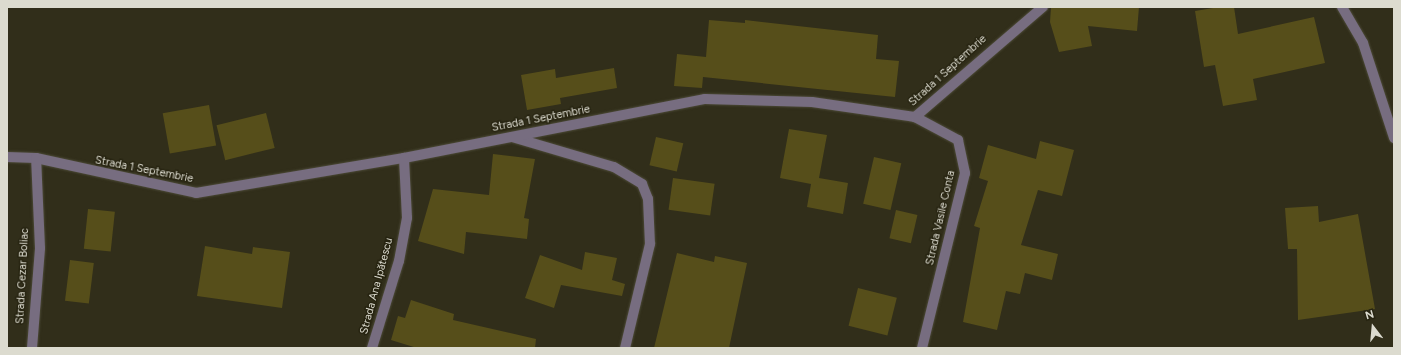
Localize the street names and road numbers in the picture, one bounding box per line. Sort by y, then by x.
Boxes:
street label: Strada 1 Septembrie [907,33,989,109]
street label: Strada 1 Septembrie [491,103,591,135]
street label: Strada 1 Septembrie [94,154,194,186]
street label: Strada Vasile Conta [924,169,958,267]
street label: Strada Cezar Boliac [14,228,32,324]
street label: Strada Ana Ipătescu [358,236,396,336]

